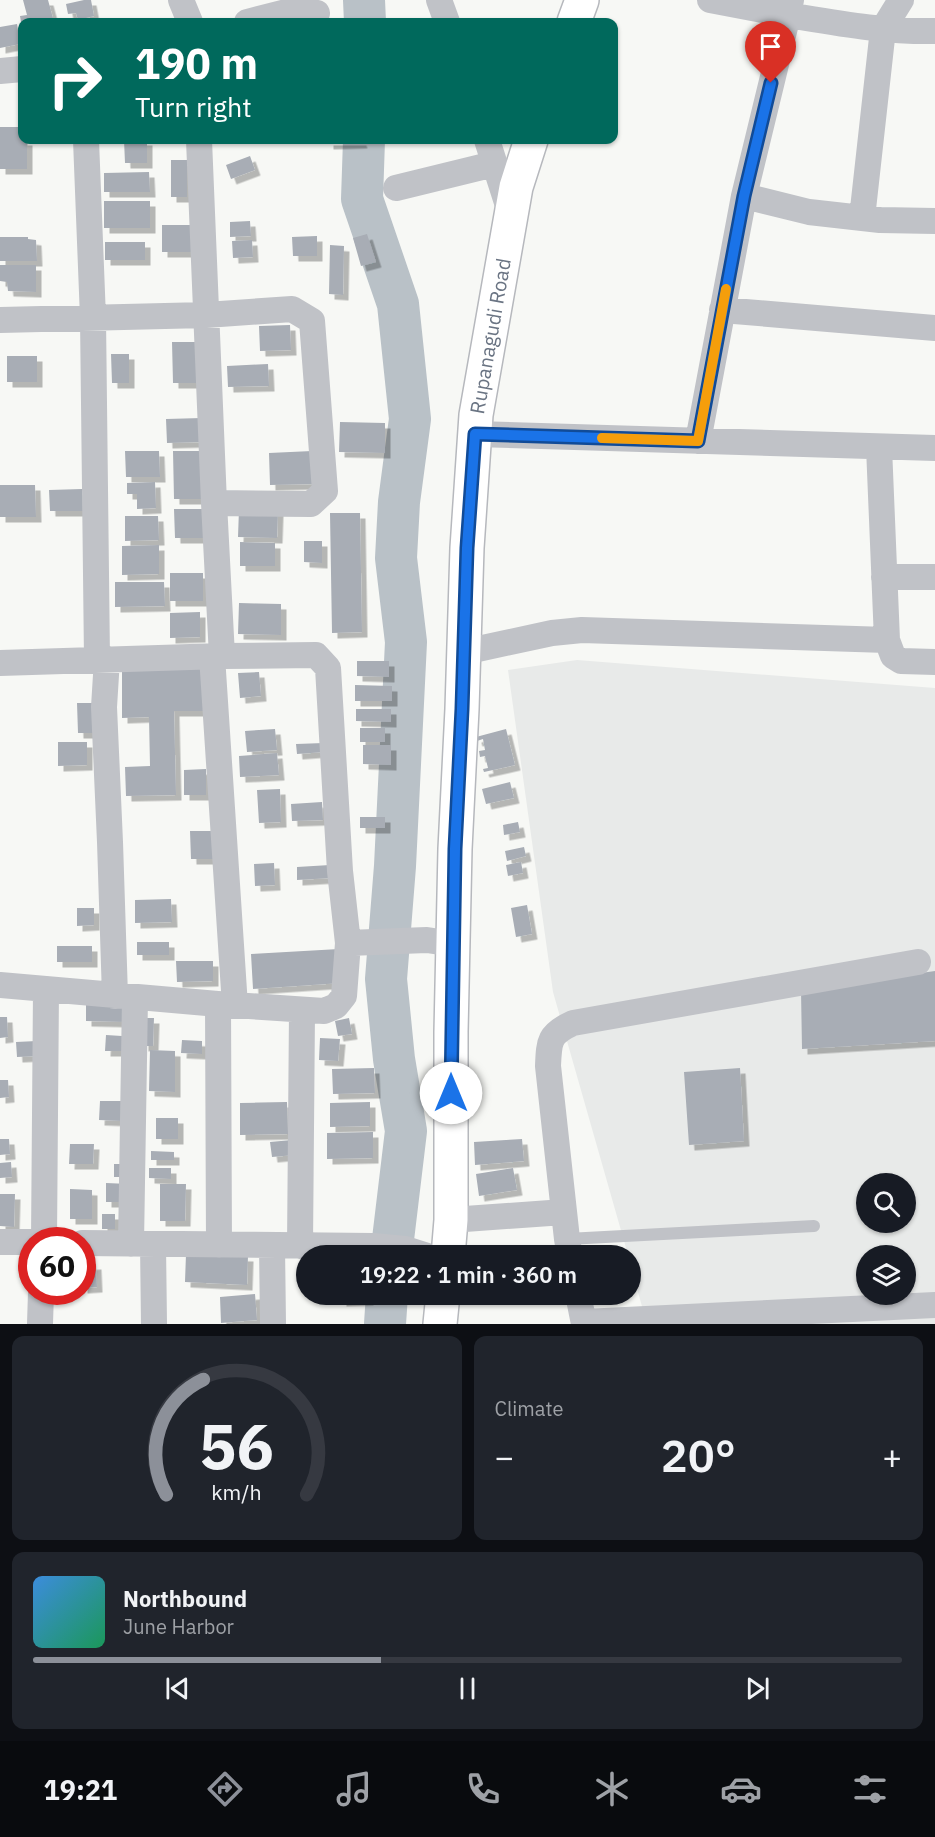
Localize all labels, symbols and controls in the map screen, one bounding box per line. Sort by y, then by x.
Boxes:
pin [745,21,796,83]
icon: arrive [754,30,787,63]
text: 190 m [135,36,258,91]
icon: right [36,42,114,120]
text: Turn right [135,89,252,124]
street label: Rupanagudi Road [463,256,517,416]
position arrow [419,1061,483,1125]
map controls [856,1173,916,1305]
button: search [856,1173,916,1233]
speed limit sign: 60 [18,1227,96,1305]
button: layers [856,1245,916,1305]
text: 19:22 · 1 min · 360 m [360,1260,577,1289]
text: Climate [495,1395,563,1422]
text: 56 [199,1405,274,1486]
text: 20° [661,1426,736,1484]
text: − [495,1435,514,1478]
text: + [882,1435,902,1478]
text: km/h [212,1478,262,1506]
text: Northbound [123,1584,247,1613]
text: June Harbor [123,1613,234,1640]
icon: previous [161,1672,194,1705]
icon: pause [451,1672,484,1705]
icon: next [741,1672,774,1705]
icon: directions [204,1768,246,1810]
icon: music [333,1768,375,1810]
icon: phone [462,1768,504,1810]
icon: climate [591,1768,633,1810]
icon: car [720,1768,762,1810]
icon: filters [849,1768,891,1810]
text: 19:21 [44,1772,117,1807]

